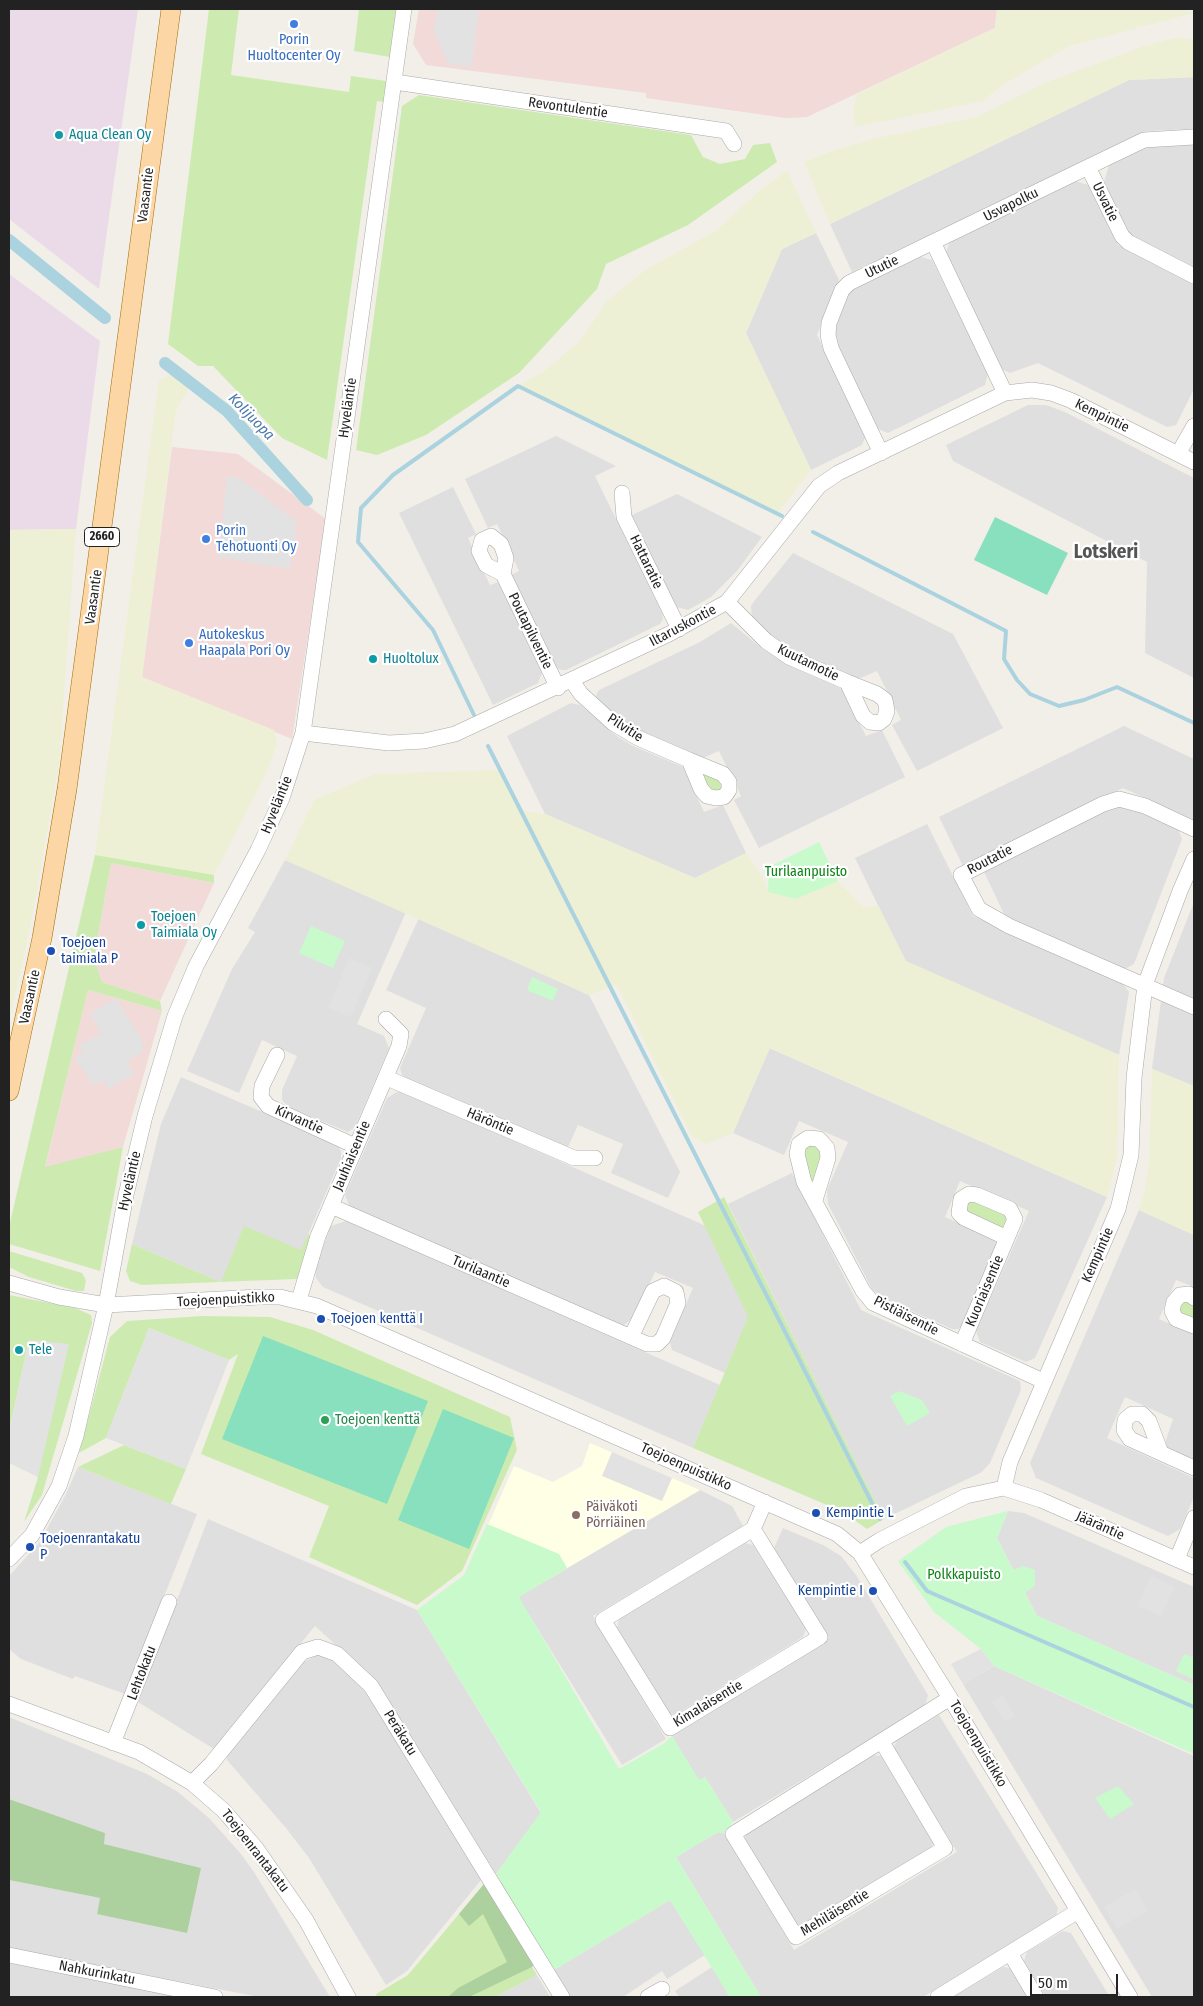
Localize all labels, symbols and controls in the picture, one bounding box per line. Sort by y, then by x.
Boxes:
marker: Porin Huoltocenter Oy [288,18,300,30]
place label: Porin Huoltocenter Oy [247,32,341,64]
street label: Revontulentie [527,94,609,122]
place label: Aqua Clean Oy [69,127,151,143]
marker: Aqua Clean Oy [53,129,65,141]
street label: Vaasantie [134,167,158,223]
street label: Usvatie [1088,180,1122,224]
street label: Usvapolku [981,184,1041,226]
street label: Ututie [863,252,901,282]
street label: Hyveläntie [335,377,361,439]
water label: Kolijuopa [224,390,278,444]
street label: Kempintie [1072,396,1132,436]
place label: Porin Tehotuonti Oy [216,523,296,556]
road number: 2660 [84,528,120,546]
street label: Hattaratie [626,532,666,592]
marker: Porin Tehotuonti Oy [200,533,212,545]
district label: Lotskeri [1074,542,1138,564]
street label: Vaasantie [82,568,106,626]
street label: Poutapilventie [504,590,556,672]
street label: Iltaruskontie [647,601,719,651]
place label: Autokeskus Haapala Pori Oy [199,627,290,660]
marker: Autokeskus Haapala Pori Oy [183,637,195,649]
street label: Kuutamotie [774,641,842,685]
place label: Huoltolux [383,651,439,667]
marker: Huoltolux [367,653,379,665]
street label: Pilvitie [604,710,646,746]
street label: Hyveläntie [258,774,296,836]
street label: Routatie [965,842,1015,878]
park label: Turilaanpuisto [765,864,847,880]
place label: Toejoen Taimiala Oy [151,909,217,942]
marker: Toejoen Taimiala Oy [135,919,147,931]
place label: Toejoen taimiala P [61,935,118,968]
marker: Toejoen taimiala P [45,945,57,957]
street label: Vaasantie [16,968,44,1026]
street label: Kirvantie [272,1102,326,1138]
street label: Häröntie [464,1105,516,1139]
street label: Jauhiaisentie [330,1118,374,1194]
street label: Hyveläntie [115,1150,145,1212]
street label: Kempintie [1078,1225,1118,1285]
street label: Turilaantie [449,1252,513,1292]
street label: Kuoriaisentie [962,1253,1008,1329]
street label: Toejoenpuistikko [177,1289,275,1311]
street label: Pistiäisentie [871,1292,941,1340]
place label: Toejoen kenttä I [331,1311,423,1327]
marker: Toejoen kenttä I [315,1313,327,1325]
place label: Tele [29,1342,52,1358]
marker: Tele [13,1344,25,1356]
place label: Toejoen kenttä [335,1412,420,1428]
marker: Toejoen kenttä [319,1414,331,1426]
street label: Toejoenpuistikko [638,1439,734,1495]
place label: Päiväkoti Pörriäinen [586,1499,646,1531]
place label: Kempintie L [826,1505,894,1521]
marker: Kempintie L [810,1507,822,1519]
street label: Jääräntie [1073,1508,1127,1544]
marker: Päiväkoti Pörriäinen [570,1509,582,1521]
place label: Toejoenrantakatu P [40,1531,140,1564]
marker: Toejoenrantakatu P [24,1541,36,1553]
park label: Polkkapuisto [927,1567,1001,1583]
place label: Kempintie I [798,1583,863,1599]
marker: Kempintie I [867,1585,879,1597]
street label: Lehtokatu [124,1643,160,1703]
street label: Kimalaisentie [670,1677,746,1731]
street label: Toejoenpuistikko [946,1698,1010,1790]
street label: Peräkatu [380,1707,420,1759]
street label: Toejoenrantakatu [218,1806,292,1896]
street label: Mehiläisentie [798,1886,872,1940]
street label: Nahkurinkatu [57,1957,137,1989]
scale bar [1033,1964,1120,1996]
text: 50 m [1038,1974,1068,1992]

